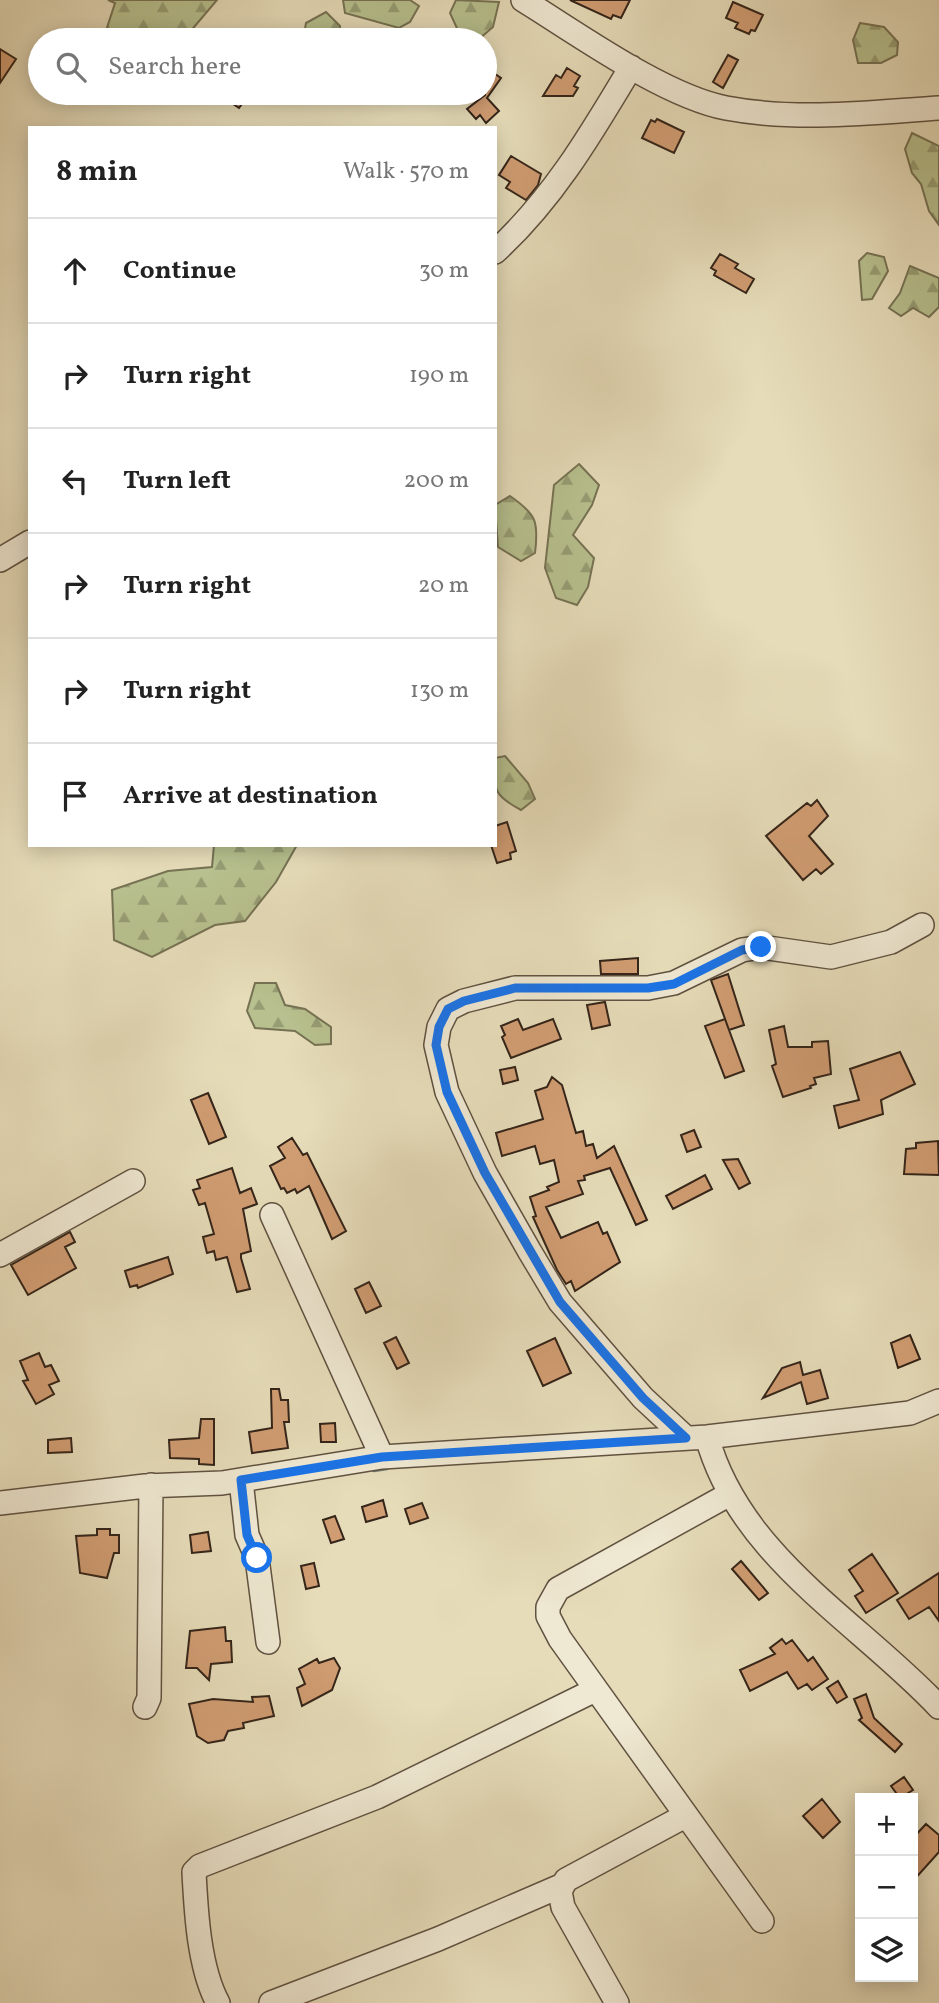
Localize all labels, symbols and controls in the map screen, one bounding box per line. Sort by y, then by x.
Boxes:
search box [28,28,497,105]
icon: search [52,48,90,86]
text: Search here [108,49,241,85]
text: 8 min [56,151,138,193]
text: Walk · 570 m [343,156,469,188]
icon: ahead [56,252,94,290]
text: Continue [123,253,236,289]
text: 30 m [419,255,469,287]
icon: right [56,357,94,395]
text: Turn right [123,358,251,394]
text: 190 m [409,360,469,392]
icon: left [56,462,94,500]
text: Turn left [123,463,231,499]
text: 200 m [404,465,469,497]
icon: right [56,567,94,605]
text: Turn right [123,568,251,604]
text: 20 m [418,570,469,602]
icon: right [56,672,94,710]
text: Turn right [123,673,251,709]
text: 130 m [410,675,469,707]
icon: arrive [56,777,94,815]
text: Arrive at destination [123,778,378,814]
route end [745,931,776,962]
route start [241,1542,272,1573]
map controls [855,1793,918,1982]
button: + [855,1793,918,1856]
button: − [855,1856,918,1919]
button: layers [855,1919,918,1982]

